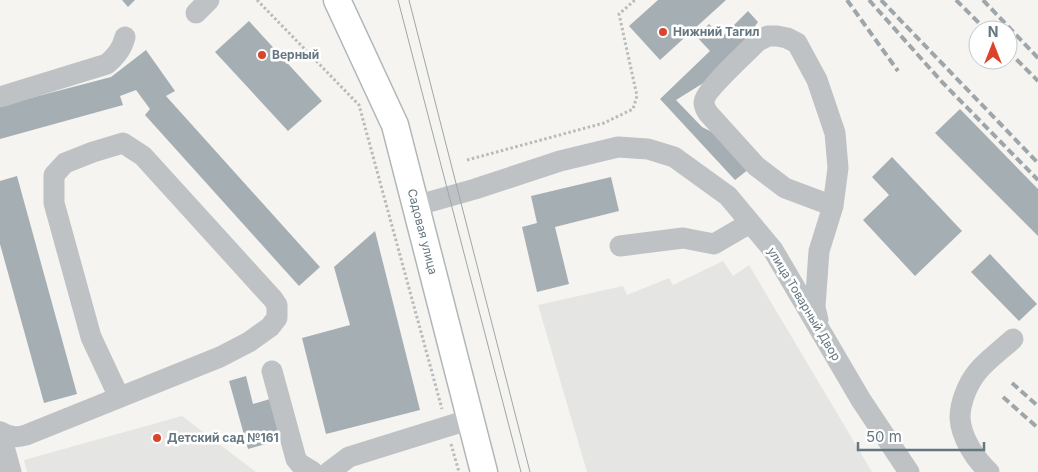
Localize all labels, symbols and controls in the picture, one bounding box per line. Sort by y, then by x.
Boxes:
north arrow [968,20,1018,70]
text: N [988,23,998,40]
place label: Нижний Тагил [673,24,759,39]
marker: Нижний Тагил [657,26,669,38]
place label: Верный [272,47,319,62]
marker: Верный [256,49,268,61]
street label: Садовая улица [405,187,441,276]
street label: улица Товарный Двор [765,244,844,363]
scale bar [858,420,984,452]
text: 50 m [866,427,902,446]
place label: Детский сад №161 [167,430,279,445]
marker: Детский сад №161 [151,432,163,444]

